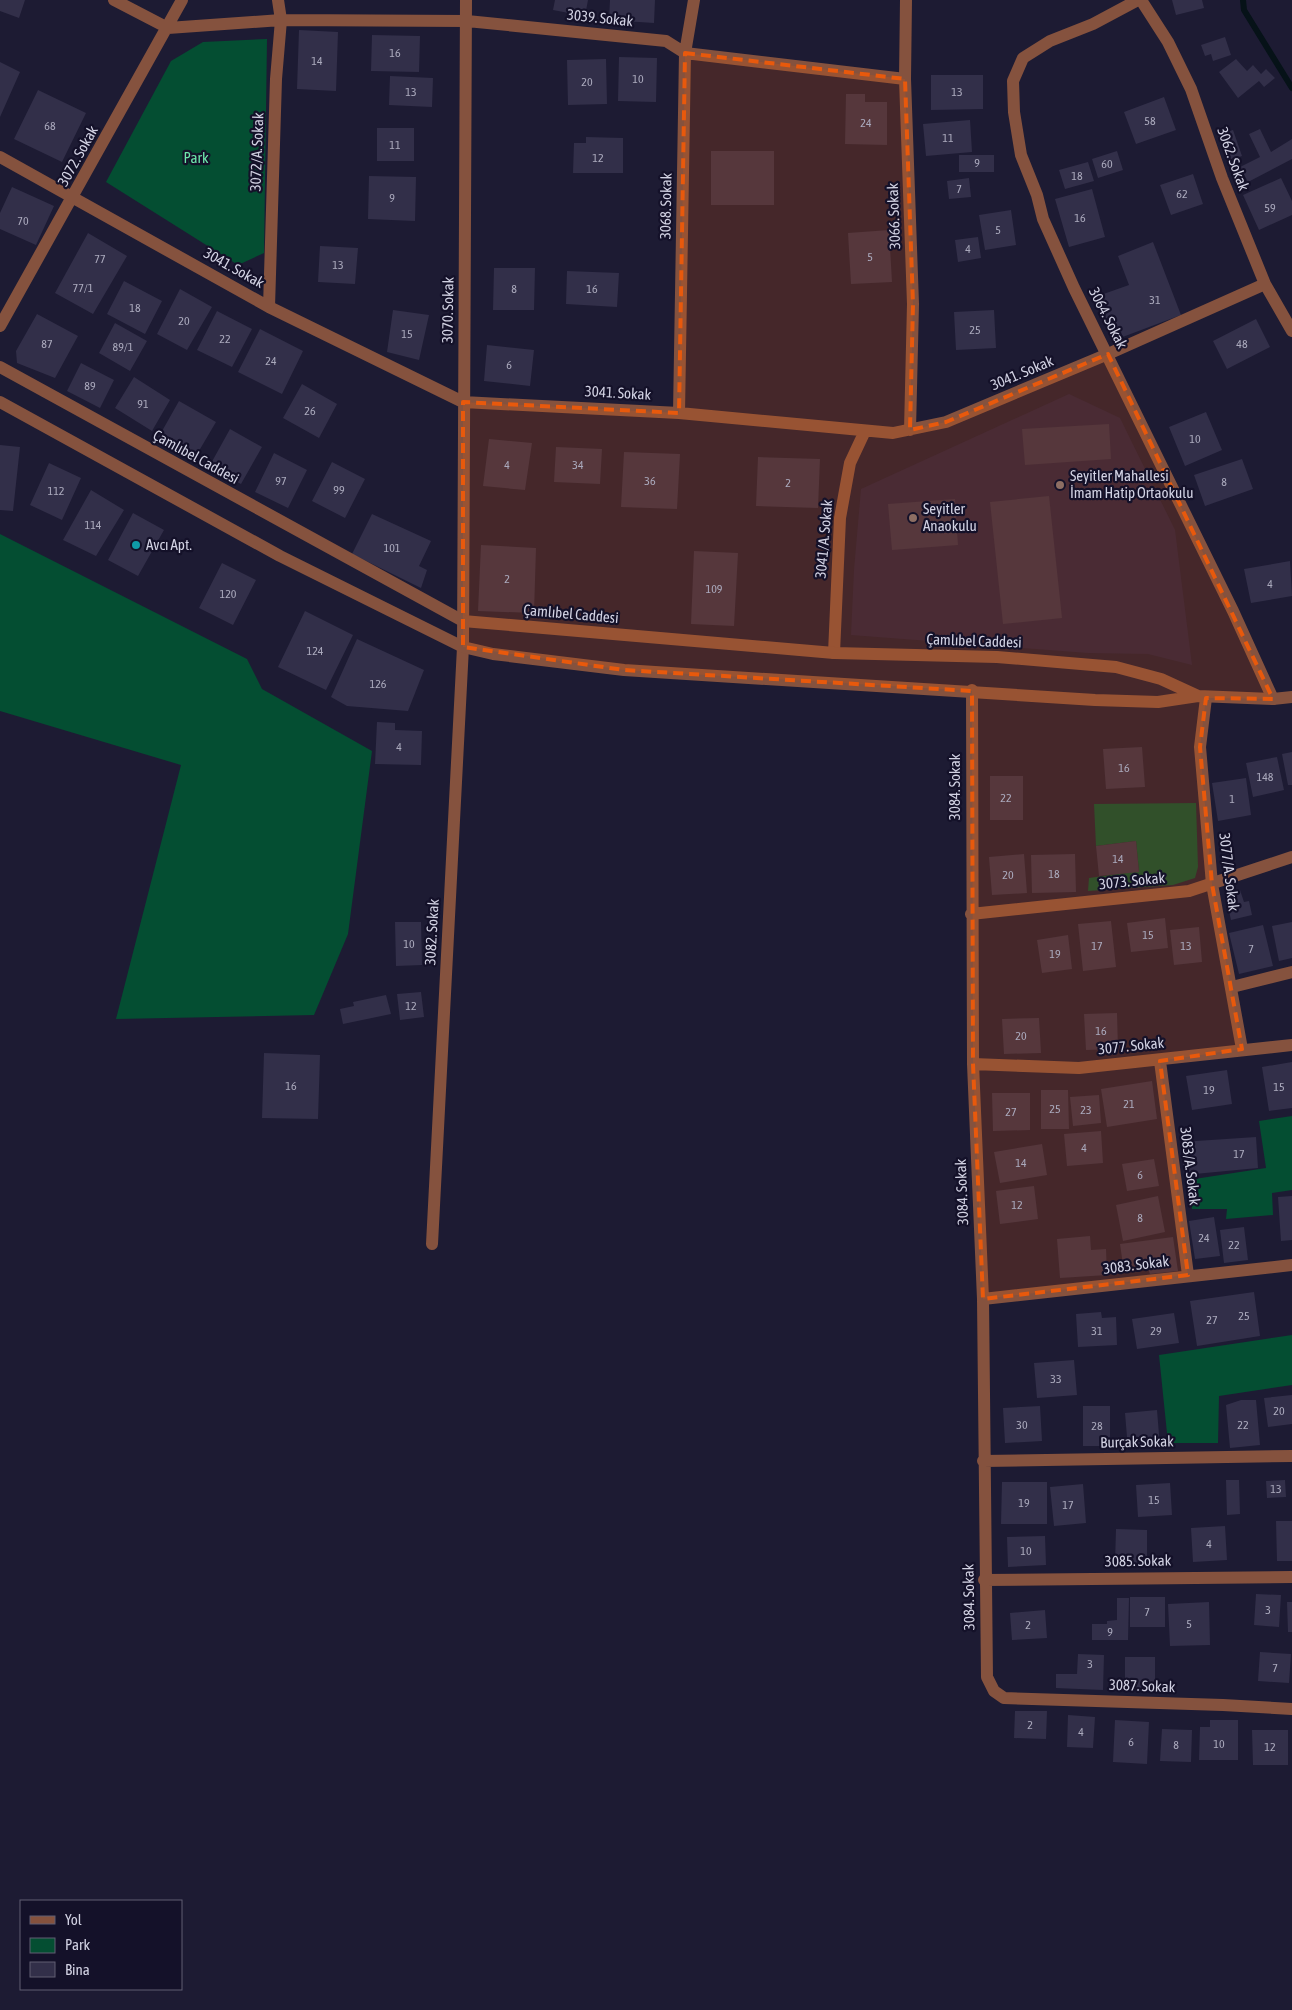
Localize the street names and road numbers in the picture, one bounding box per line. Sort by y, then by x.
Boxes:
street label: 3039. Sokak [566,6,634,29]
street label: 3072/A. Sokak [247,112,266,192]
street label: 3072. Sokak [54,122,101,189]
street label: 3062. Sokak [1214,125,1253,193]
street label: 3068. Sokak [656,172,675,239]
street label: 3066. Sokak [884,182,903,250]
street label: 3041. Sokak [201,244,268,291]
street label: 3070. Sokak [438,276,457,343]
street label: 3064. Sokak [1086,284,1131,352]
street label: 3041. Sokak [988,352,1056,393]
street label: 3041. Sokak [584,382,652,403]
street label: Çamlıbel Caddesi [150,426,242,487]
street label: 3041/A. Sokak [812,499,835,579]
street label: Çamlıbel Caddesi [523,601,619,626]
street label: Çamlıbel Caddesi [926,630,1022,651]
street label: 3084. Sokak [946,753,963,820]
street label: 3077/A. Sokak [1216,832,1243,913]
street label: 3073. Sokak [1098,869,1166,892]
street label: 3082. Sokak [421,898,442,966]
street label: 3077. Sokak [1097,1034,1165,1057]
street label: 3083/A. Sokak [1177,1126,1204,1207]
street label: 3084. Sokak [952,1158,971,1226]
street label: 3083. Sokak [1102,1252,1170,1277]
street label: Burçak Sokak [1100,1432,1174,1451]
street label: 3085. Sokak [1105,1551,1172,1570]
street label: 3084. Sokak [959,1563,978,1630]
street label: 3087. Sokak [1109,1676,1176,1695]

